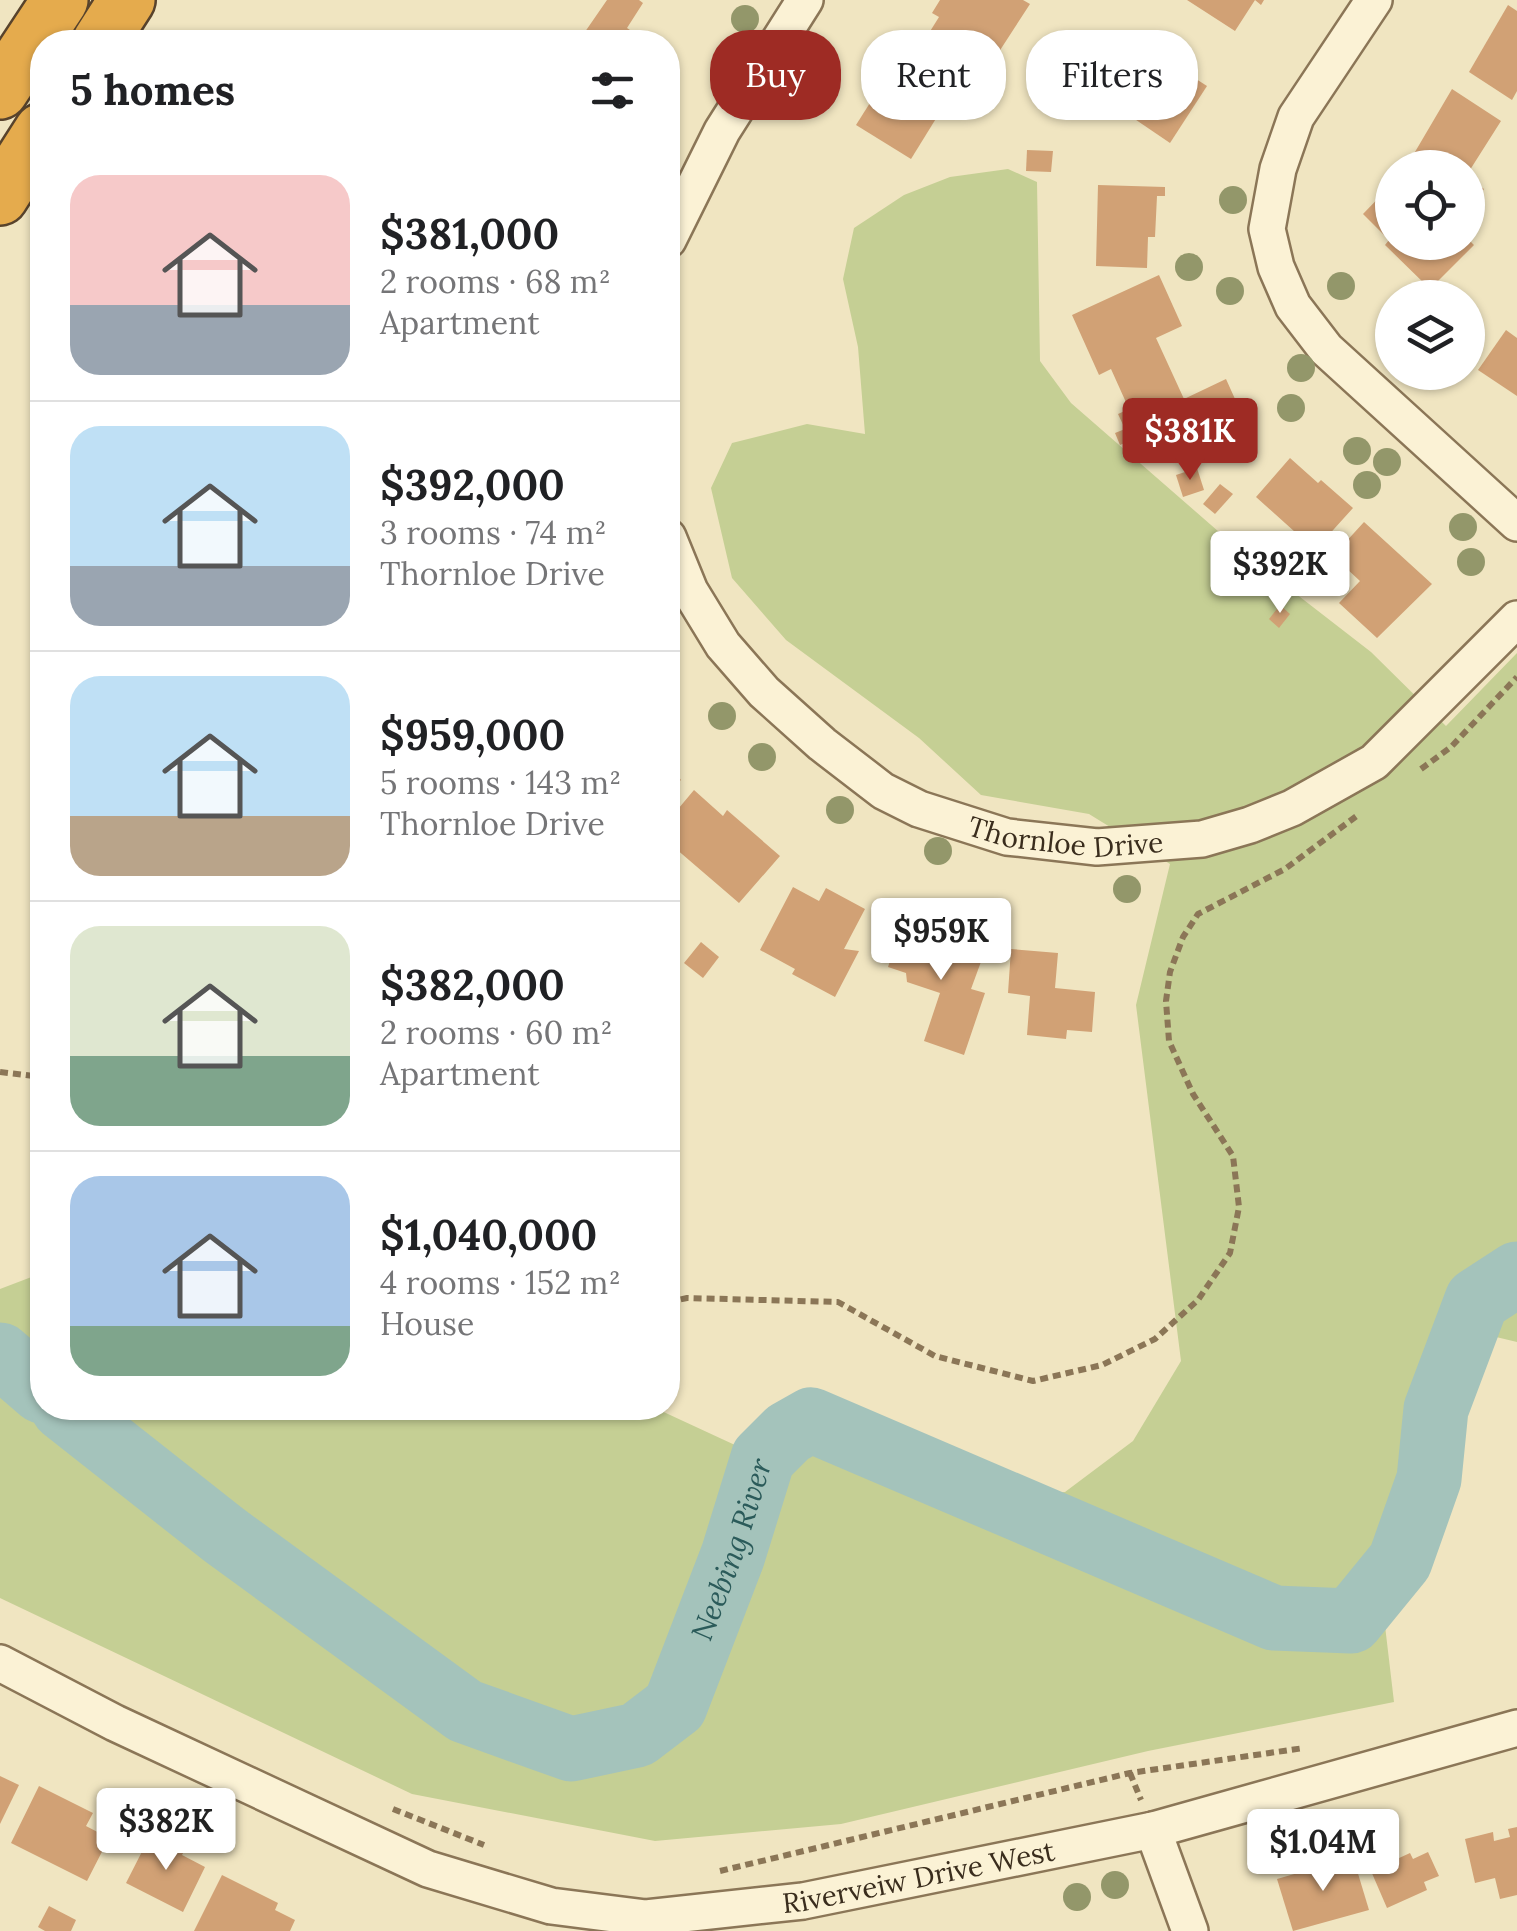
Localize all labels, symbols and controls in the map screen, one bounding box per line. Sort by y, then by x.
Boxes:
chip: Buy [710,30,841,120]
chip: Rent [861,30,1006,120]
chip: Filters [1026,30,1198,120]
text: 5 homes [70,63,235,117]
icon: filters [585,63,640,118]
map controls [1375,150,1485,390]
button: locate [1375,150,1485,260]
text: $381,000 [380,207,559,261]
icon: home [150,215,270,335]
text: 2 rooms · 68 m² [380,261,611,302]
button: layers [1375,280,1485,390]
text: Apartment [380,302,540,343]
pin: $381K [1120,398,1260,483]
text: $381K [1145,410,1235,451]
text: $392,000 [380,458,565,512]
icon: home [150,466,270,586]
text: 3 rooms · 74 m² [380,512,607,553]
pin: $392K [1210,531,1350,616]
text: $392K [1232,543,1328,584]
text: Thornloe Drive [380,553,605,594]
text: $959,000 [380,708,565,762]
icon: home [150,716,270,836]
text: 5 rooms · 143 m² [380,762,621,803]
text: Thornloe Drive [380,803,605,844]
street label: Thornloe Drive [964,808,1165,865]
pin: $959K [871,898,1011,983]
text: $959K [893,910,989,951]
text: $382,000 [380,958,565,1012]
icon: home [150,966,270,1086]
text: 2 rooms · 60 m² [380,1012,613,1053]
text: Apartment [380,1053,540,1094]
text: $1,040,000 [380,1208,597,1262]
icon: home [150,1216,270,1336]
text: 4 rooms · 152 m² [380,1262,621,1303]
text: House [380,1303,474,1344]
water label: Neebing River [682,1453,780,1646]
pin: $382K [96,1788,236,1873]
text: $382K [119,1800,213,1841]
pin: $1.04M [1242,1809,1404,1894]
text: $1.04M [1269,1821,1377,1862]
street label: Riverveiw Drive West [780,1832,1058,1921]

